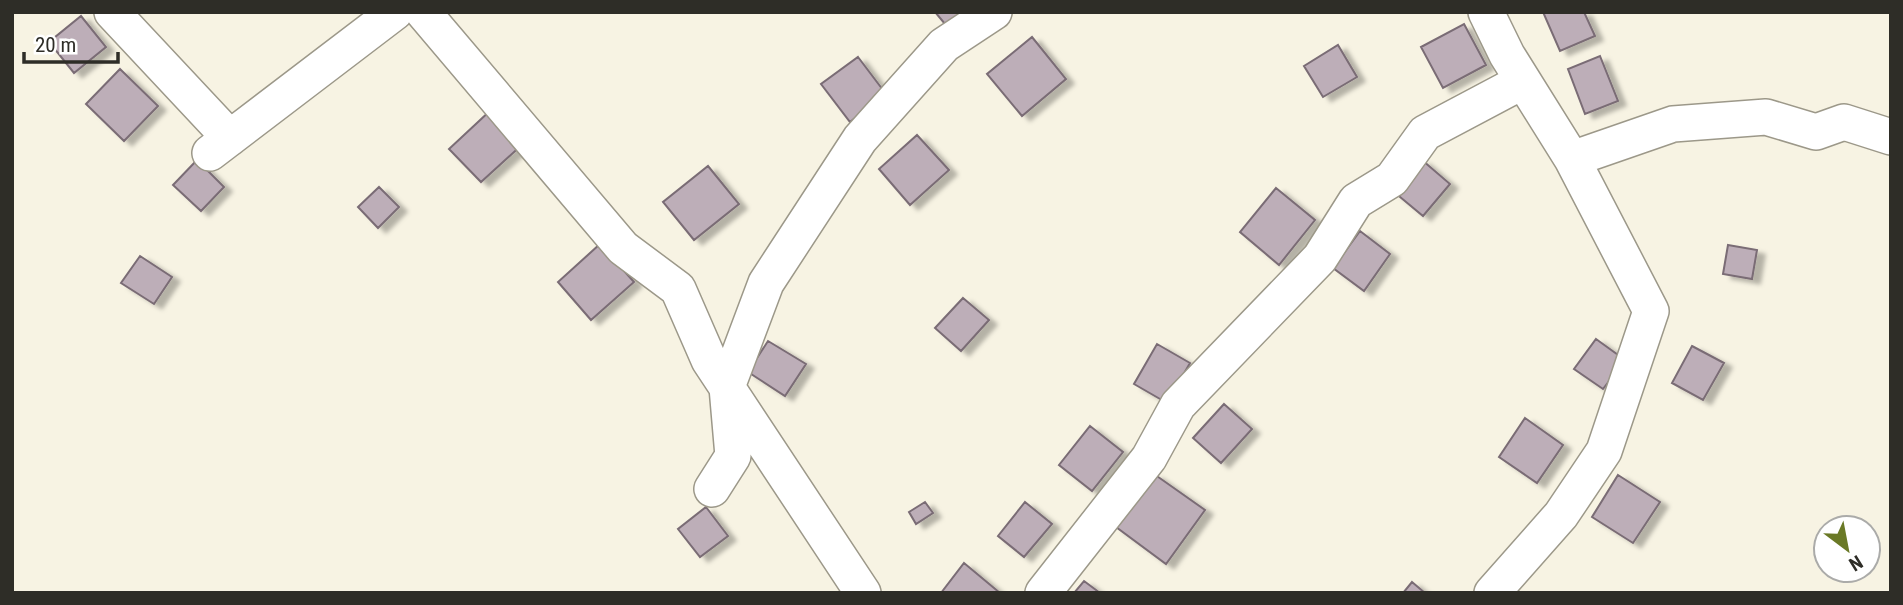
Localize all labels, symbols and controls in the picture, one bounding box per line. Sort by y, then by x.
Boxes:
scale bar [24,21,119,65]
text: 20 m [35,33,76,57]
north arrow [1812,514,1882,584]
text: N [1845,550,1867,576]

